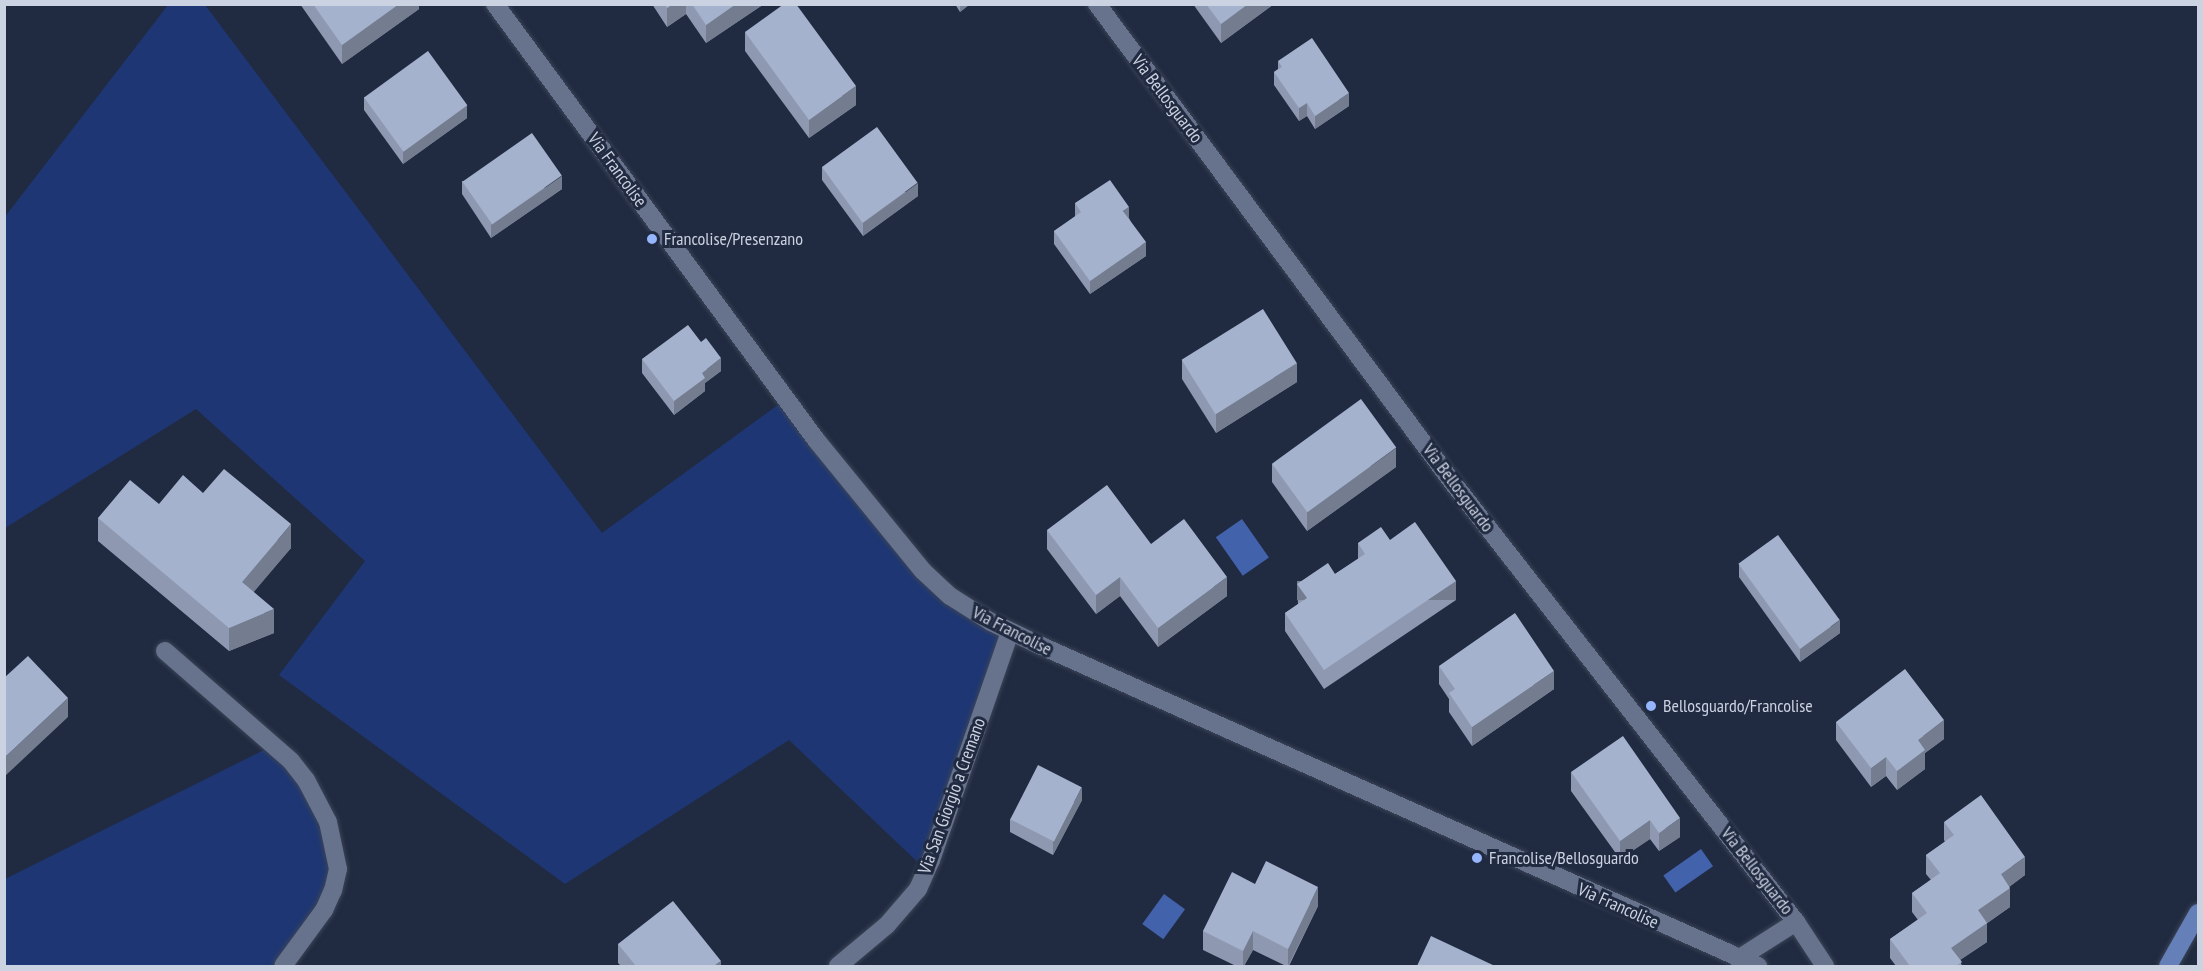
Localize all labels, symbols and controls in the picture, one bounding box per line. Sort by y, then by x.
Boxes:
street label: Via Bellosguardo [1127,51,1207,147]
street label: Via Francolise [583,129,651,211]
place label: Francolise/Presenzano [664,228,803,250]
marker: Francolise/Presenzano [645,232,659,246]
street label: Via Bellosguardo [1418,440,1498,536]
street label: Via Francolise [969,602,1055,660]
place label: Bellosguardo/Francolise [1663,695,1813,717]
marker: Bellosguardo/Francolise [1644,699,1658,713]
street label: Via San Giorgio a Cremano [914,715,990,877]
street label: Via Bellosguardo [1716,823,1798,919]
place label: Francolise/Bellosguardo [1489,847,1639,869]
marker: Francolise/Bellosguardo [1470,851,1484,865]
street label: Via Francolise [1574,879,1662,933]

